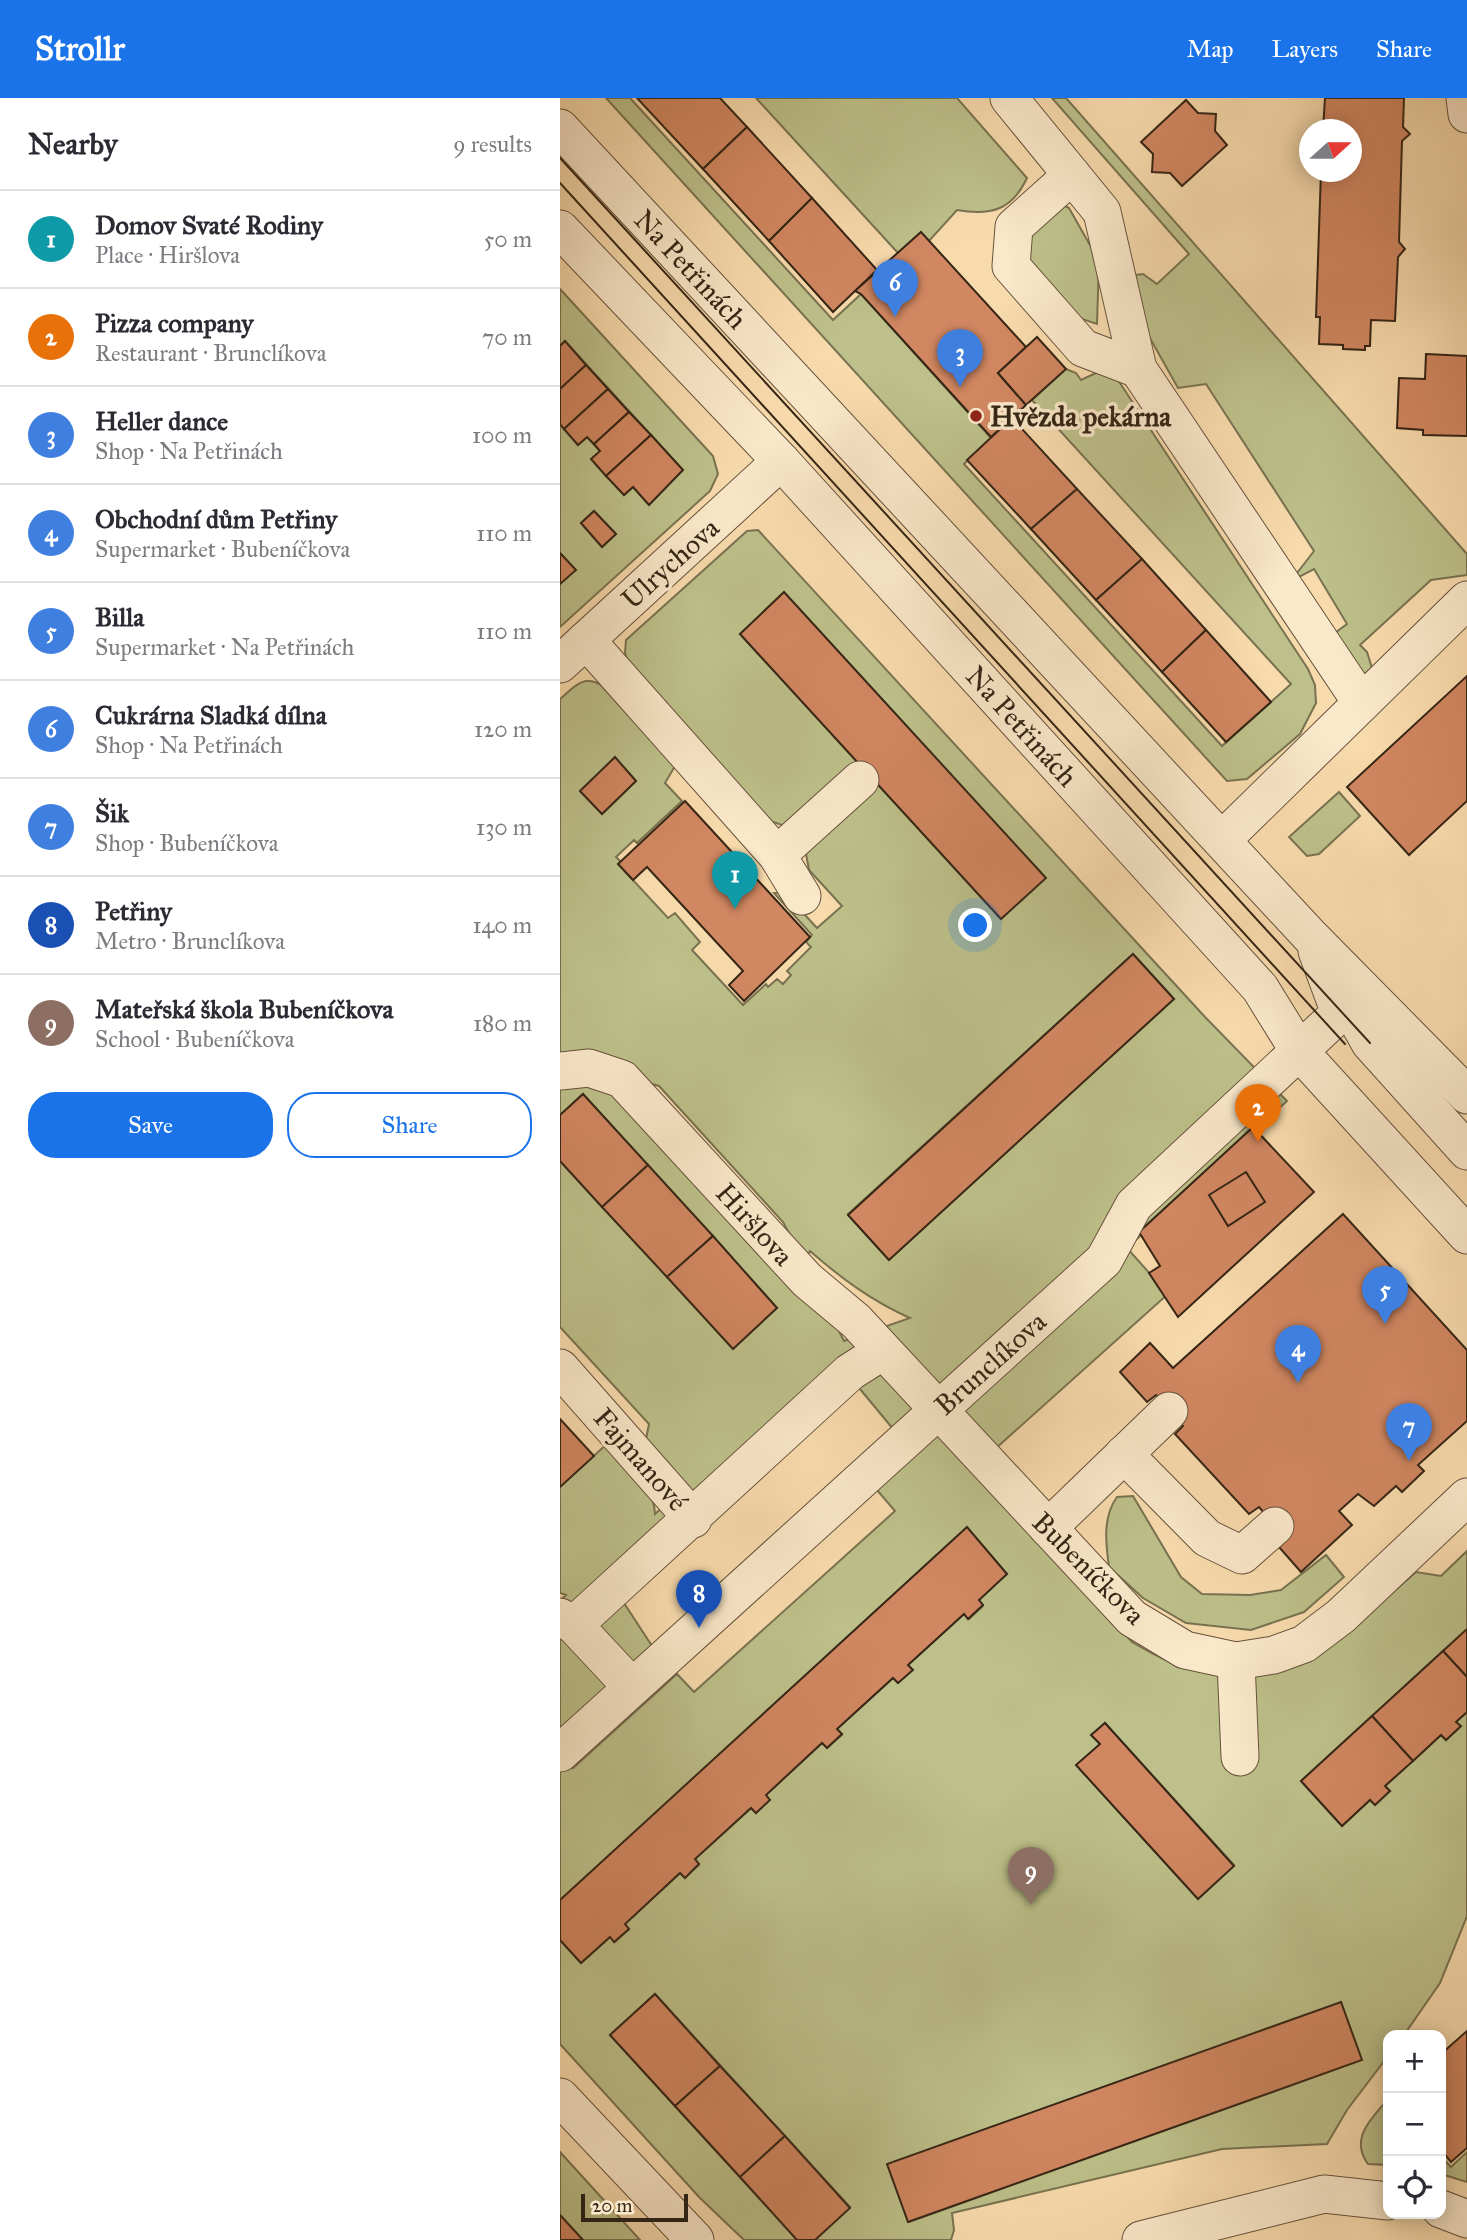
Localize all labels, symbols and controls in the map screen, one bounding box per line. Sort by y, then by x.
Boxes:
text: Strollr [35,29,125,69]
text: Map [1187,34,1234,64]
text: Layers [1272,34,1338,64]
text: Share [1376,34,1432,64]
north arrow [1299,119,1362,182]
text: Nearby [28,126,118,162]
text: 9 results [453,130,532,158]
street label: Na Petřinách [627,202,755,337]
text: Domov Svaté Rodiny [95,209,323,241]
text: 1 [46,225,56,253]
text: 50 m [484,225,532,253]
text: Place · Hiršlova [95,241,240,269]
pin: 6 [872,259,918,317]
text: Pizza company [95,307,253,339]
text: 2 [45,323,57,351]
text: 70 m [482,323,532,351]
pin: 3 [937,329,983,387]
text: Restaurant · Brunclíkova [95,339,326,367]
place label: Hvězda pekárna [990,399,1172,434]
text: Heller dance [95,405,228,437]
marker: Hvězda pekárna [968,408,984,424]
text: 3 [46,421,56,449]
text: 100 m [472,421,532,449]
text: Shop · Na Petřinách [95,437,283,465]
text: Obchodní dům Petřiny [95,503,337,535]
street label: Ulrychova [614,510,727,616]
text: 4 [45,519,57,547]
text: 110 m [476,519,532,547]
text: Supermarket · Bubeníčkova [95,535,350,563]
text: Billa [95,601,144,633]
text: 5 [46,617,56,645]
text: 110 m [476,617,532,645]
text: Supermarket · Na Petřinách [95,633,354,661]
street label: Na Petřinách [958,659,1085,794]
text: Cukrárna Sladká dílna [95,699,327,731]
text: 6 [45,715,57,743]
text: 120 m [474,715,532,743]
text: Shop · Na Petřinách [95,731,283,759]
text: Šik [95,797,129,829]
text: 7 [45,813,57,841]
text: 130 m [476,813,532,841]
text: Shop · Bubeníčkova [95,829,278,857]
pin: 1 [712,851,758,909]
text: Petřiny [95,895,172,927]
your location [958,908,992,942]
text: 8 [45,911,57,939]
text: 140 m [472,911,532,939]
text: Metro · Brunclíkova [95,927,285,955]
text: Mateřská škola Bubeníčkova [95,993,393,1025]
text: 9 [45,1009,57,1037]
text: 180 m [473,1009,532,1037]
text: School · Bubeníčkova [95,1025,295,1053]
pin: 2 [1235,1084,1281,1142]
button: Save [28,1092,273,1158]
button: Share [287,1092,532,1158]
street label: Hiršlova [708,1176,801,1273]
pin: 5 [1362,1266,1408,1324]
street label: Brunclíkova [927,1304,1054,1423]
pin: 4 [1275,1325,1321,1383]
street label: Fajmanové [586,1400,695,1518]
pin: 7 [1386,1403,1432,1461]
street label: Bubeníčkova [1025,1505,1152,1632]
pin: 8 [676,1570,722,1628]
pin: 9 [1008,1847,1054,1905]
map controls [1383,2030,1446,2219]
button: + [1383,2030,1446,2093]
button: − [1383,2093,1446,2156]
button: locate [1383,2156,1446,2219]
scale bar [581,2191,688,2223]
text: 20 m [592,2194,633,2217]

